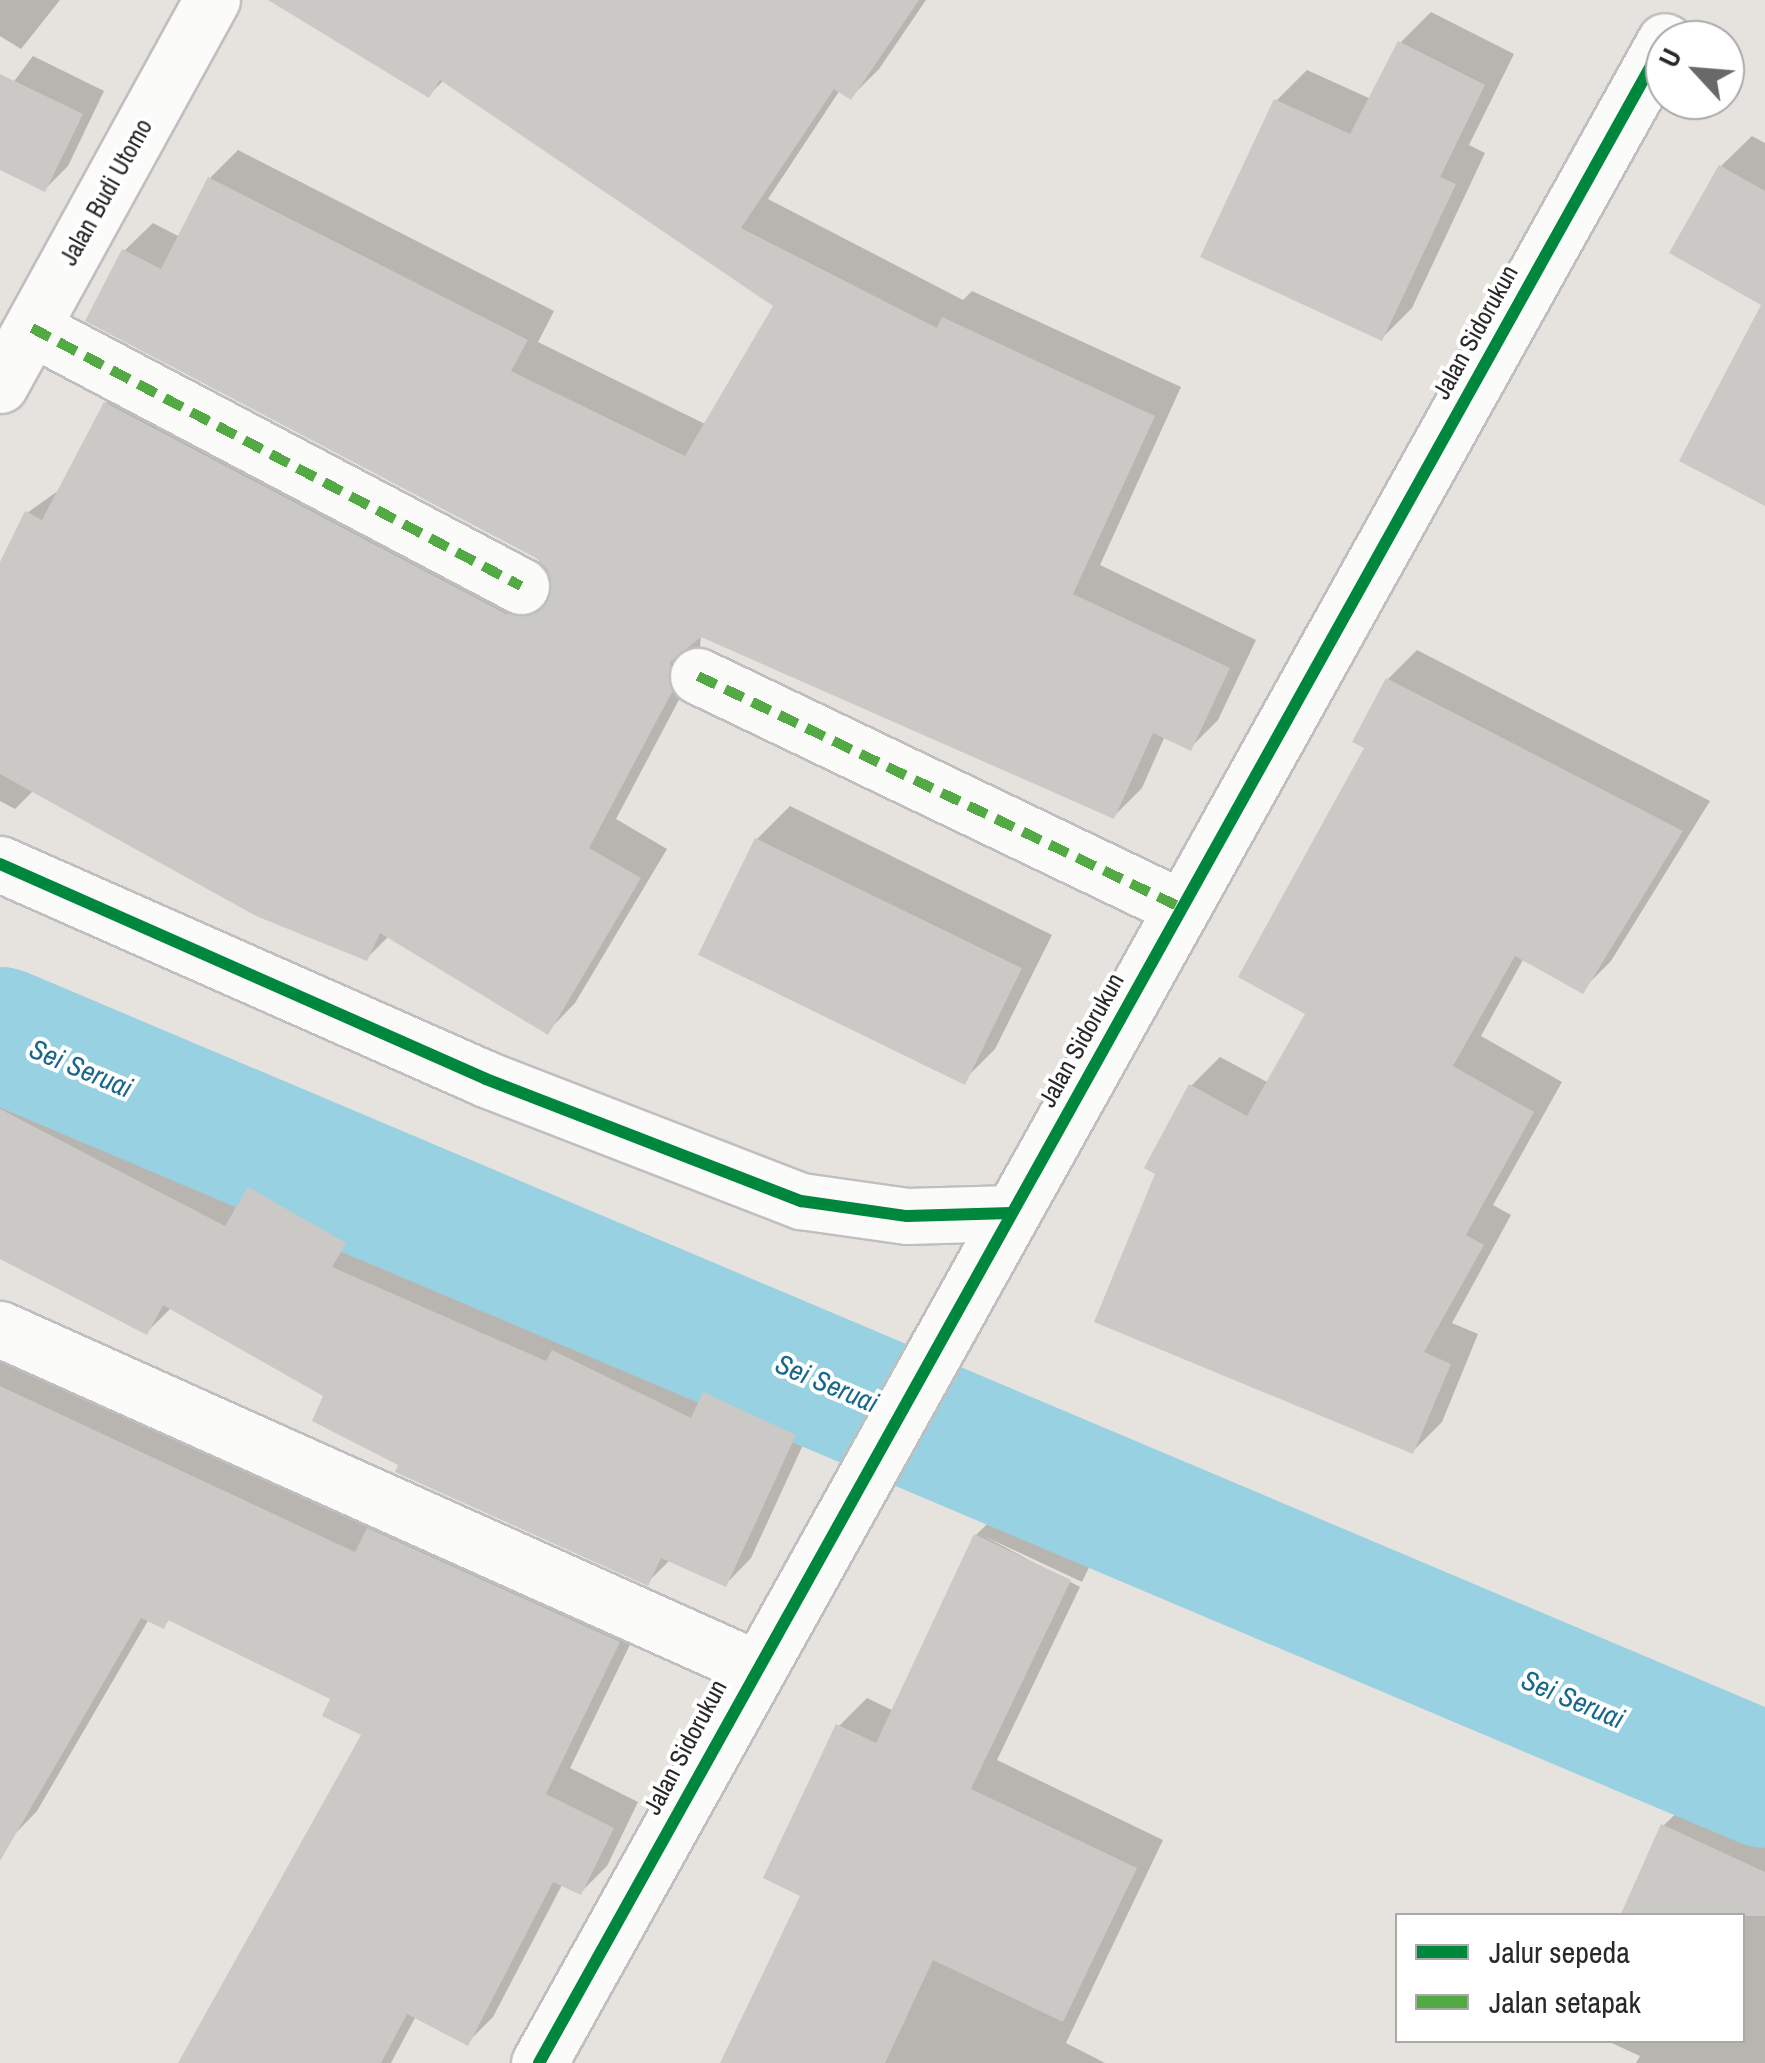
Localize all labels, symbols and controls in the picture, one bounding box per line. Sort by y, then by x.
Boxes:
north arrow [1645,20,1745,120]
text: U [1649,42,1691,74]
street label: Jalan Budi Utomo [53,113,159,271]
street label: Jalan Sidorukun [1426,260,1524,404]
street label: Jalan Sidorukun [1032,968,1130,1112]
water label: Sei Seruai [24,1031,138,1105]
water label: Sei Seruai [770,1346,884,1420]
water label: Sei Seruai [1516,1662,1630,1736]
street label: Jalan Sidorukun [637,1675,733,1819]
legend [1395,1913,1745,2043]
text: Jalur sepeda [1489,1932,1630,1972]
text: Jalan setapak [1489,1982,1641,2022]

